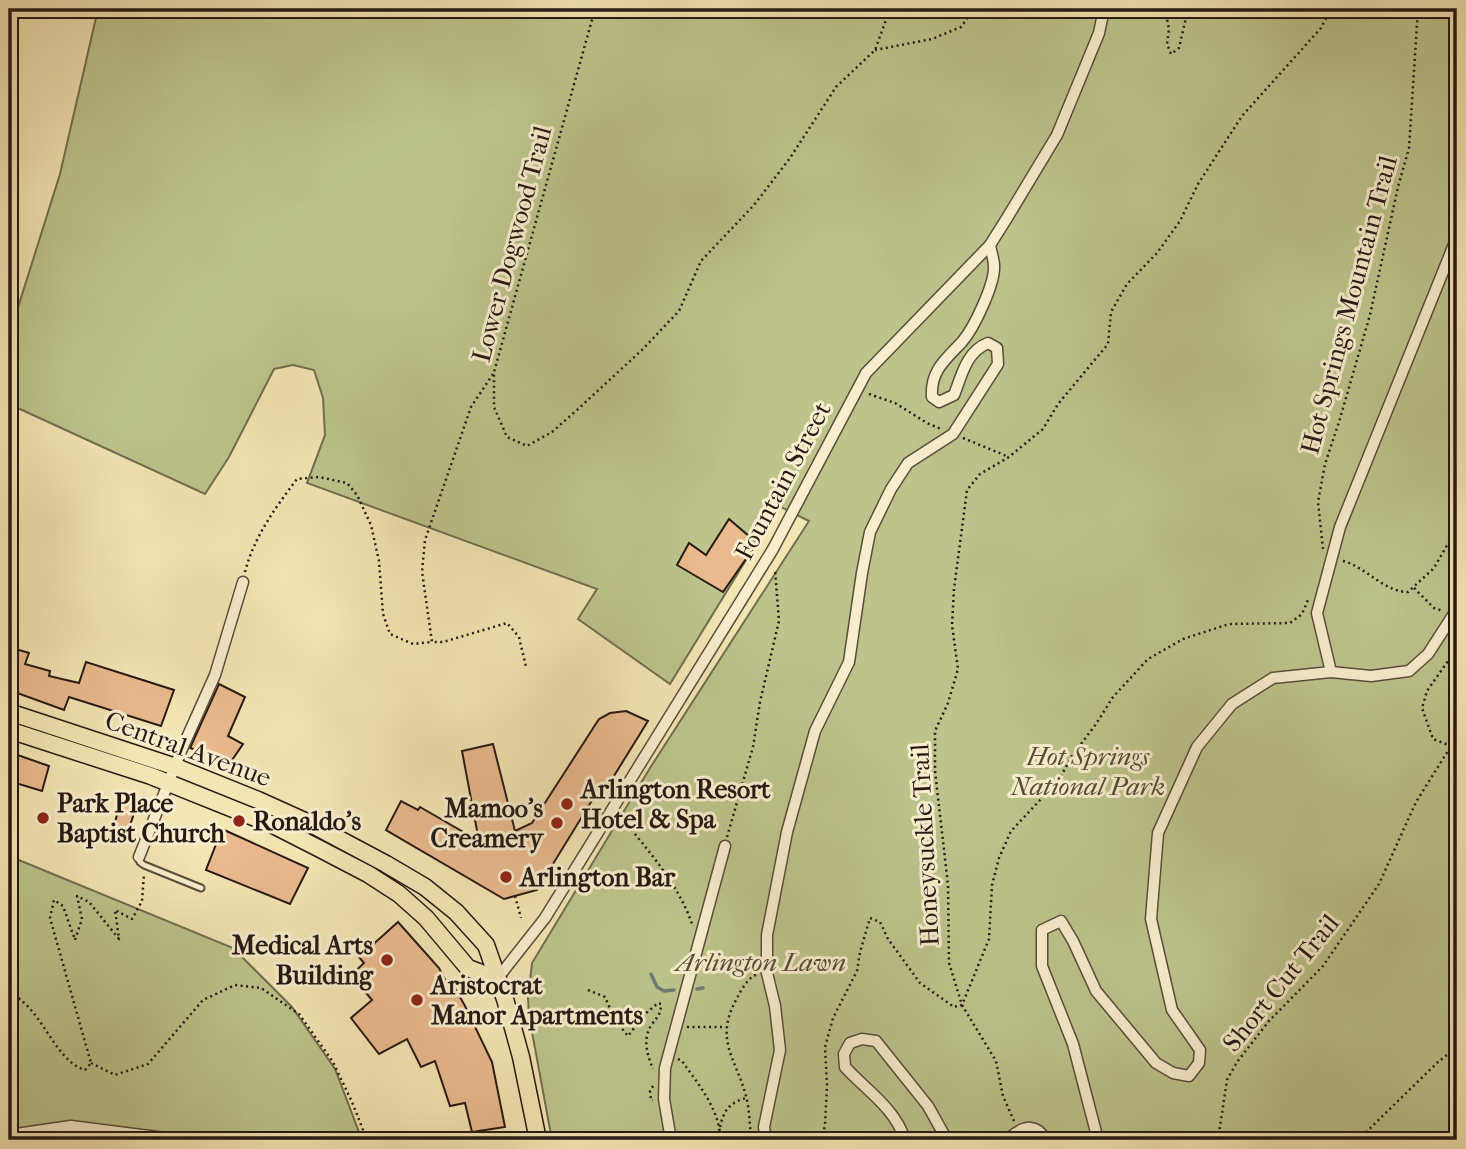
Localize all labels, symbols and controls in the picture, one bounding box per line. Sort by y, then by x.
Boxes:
street label: Lower Dogwood Trail [466,123,558,365]
street label: Hot Springs Mountain Trail [1294,152,1404,458]
street label: Fountain Street [728,396,838,565]
street label: Central Avenue [101,705,275,793]
park label: Hot Springs National Park [1010,741,1165,802]
street label: Honeysuckle Trail [904,743,946,947]
place label: Arlington Resort Hotel & Spa [579,774,771,835]
place label: Park Place Baptist Church [57,788,225,849]
place label: Mamoo's Creamery [431,793,545,854]
marker: Arlington Resort Hotel & Spa [559,796,575,812]
place label: Ronaldo's [253,806,361,837]
marker: Park Place Baptist Church [35,810,51,826]
marker: Ronaldo's [231,813,247,829]
marker: Mamoo's Creamery [549,815,565,831]
place label: Arlington Bar [518,862,676,893]
marker: Arlington Bar [498,869,514,885]
street label: Short Cut Trail [1216,908,1346,1058]
place label: Medical Arts Building [232,930,374,991]
park label: Arlington Lawn [673,947,846,978]
marker: Medical Arts Building [379,952,395,968]
place label: Aristocrat Manor Apartments [429,970,643,1031]
marker: Aristocrat Manor Apartments [409,992,425,1008]

